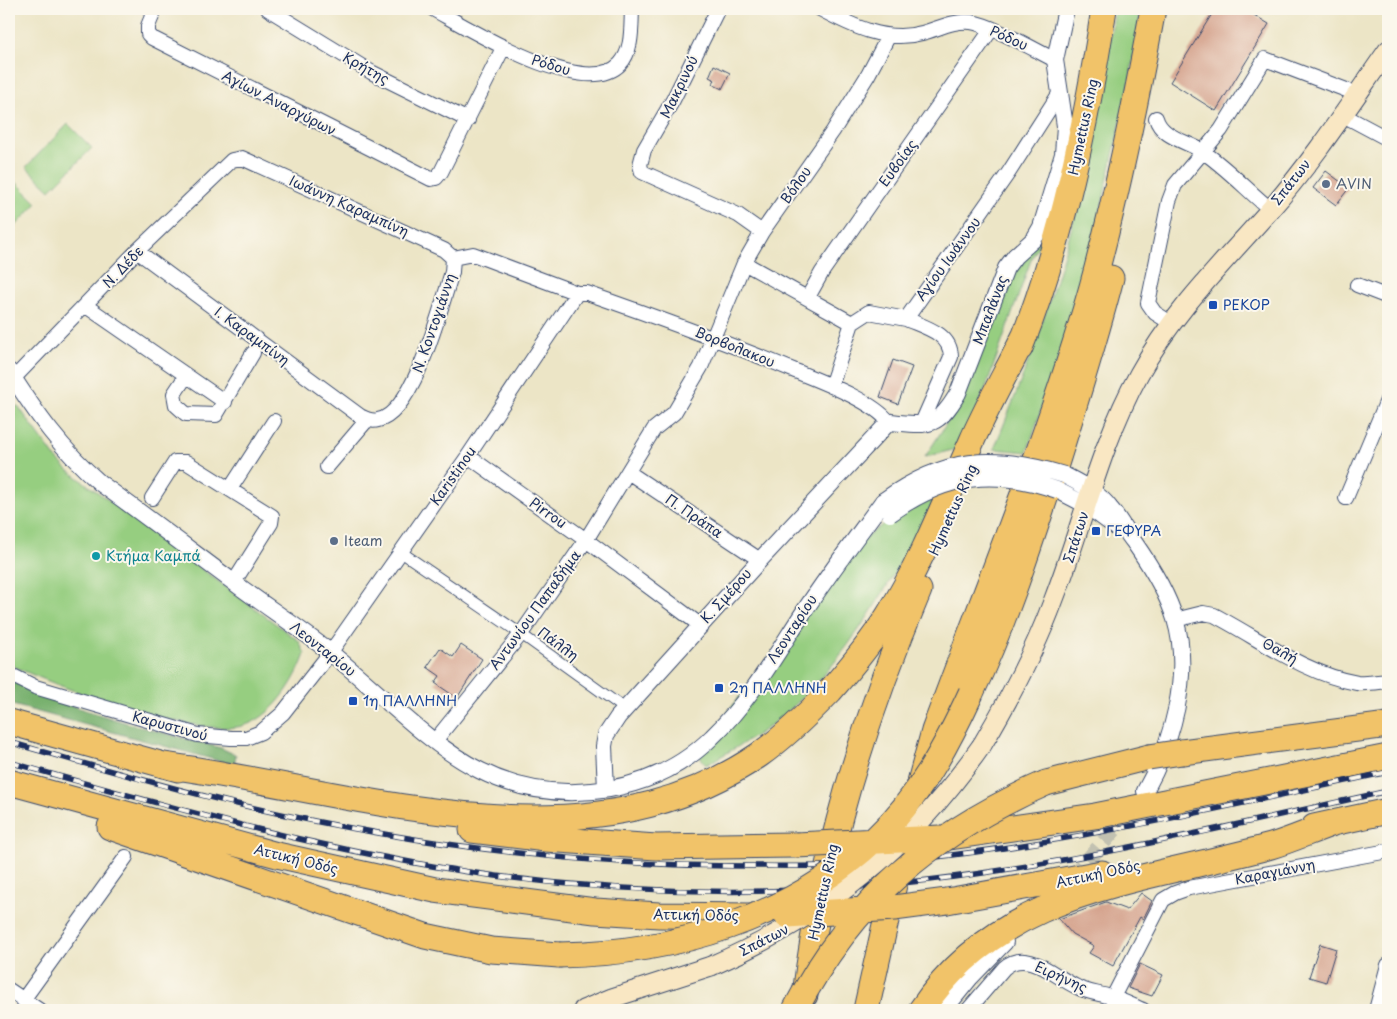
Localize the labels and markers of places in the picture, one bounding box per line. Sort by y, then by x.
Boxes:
place label: AVIN [1336,173,1372,194]
marker: AVIN [1320,178,1332,190]
place label: ΡΕΚΟΡ [1223,294,1270,315]
marker: ΡΕΚΟΡ [1207,299,1219,311]
place label: ΓΕΦΥΡΑ [1106,520,1161,541]
marker: ΓΕΦΥΡΑ [1090,525,1102,537]
place label: Iteam [344,530,383,551]
marker: Iteam [328,535,340,547]
place label: Kτήμα Καμπά [106,545,201,566]
marker: Kτήμα Καμπά [90,550,102,562]
place label: 2η ΠΑΛΛΗΝΗ [729,677,827,698]
marker: 2η ΠΑΛΛΗΝΗ [713,682,725,694]
place label: 1η ΠΑΛΛΗΝΗ [363,690,457,711]
marker: 1η ΠΑΛΛΗΝΗ [347,695,359,707]

